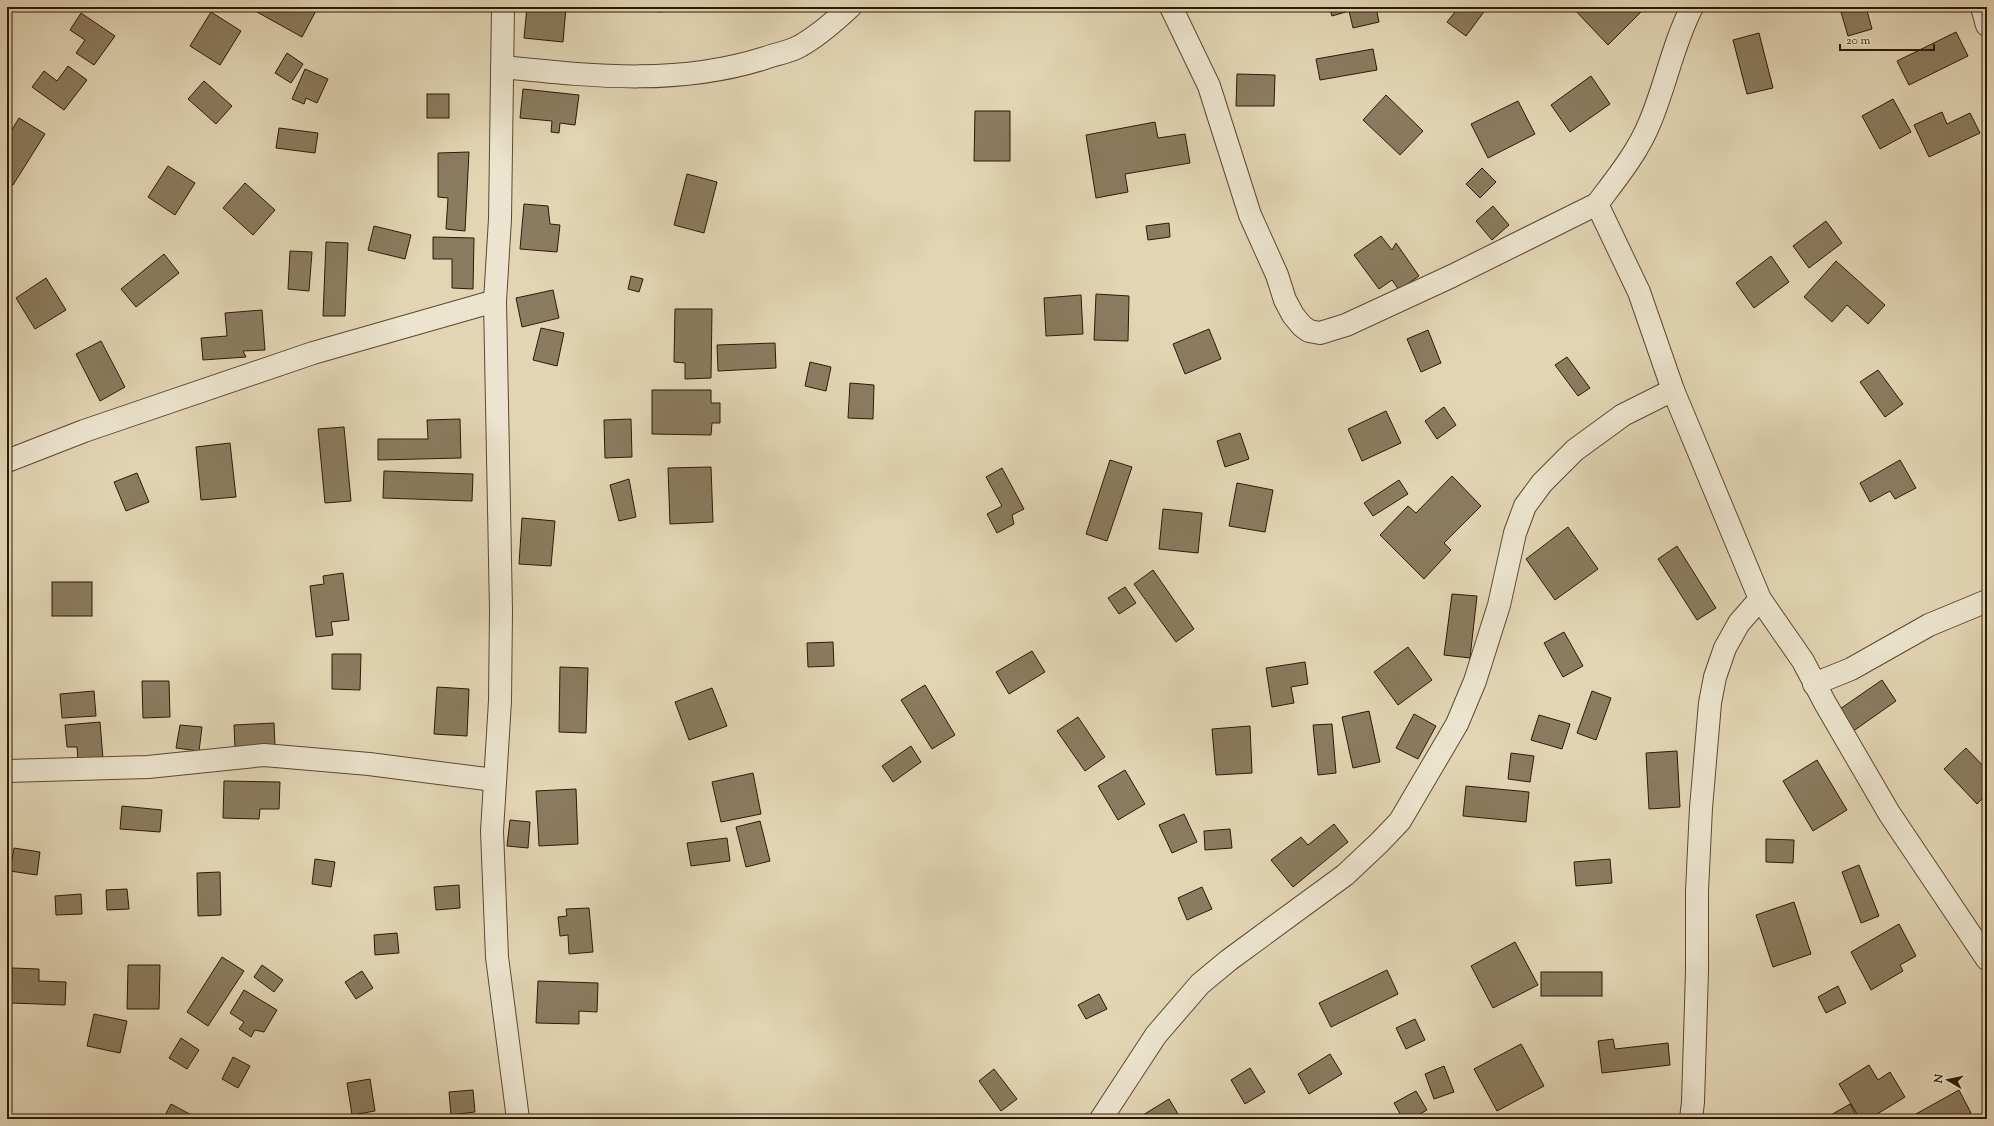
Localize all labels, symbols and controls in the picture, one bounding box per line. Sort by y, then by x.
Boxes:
scale bar [1840,26,1934,52]
text: 20 m [1846,32,1871,50]
north arrow [1928,1060,1968,1100]
text: N [1930,1073,1948,1085]

